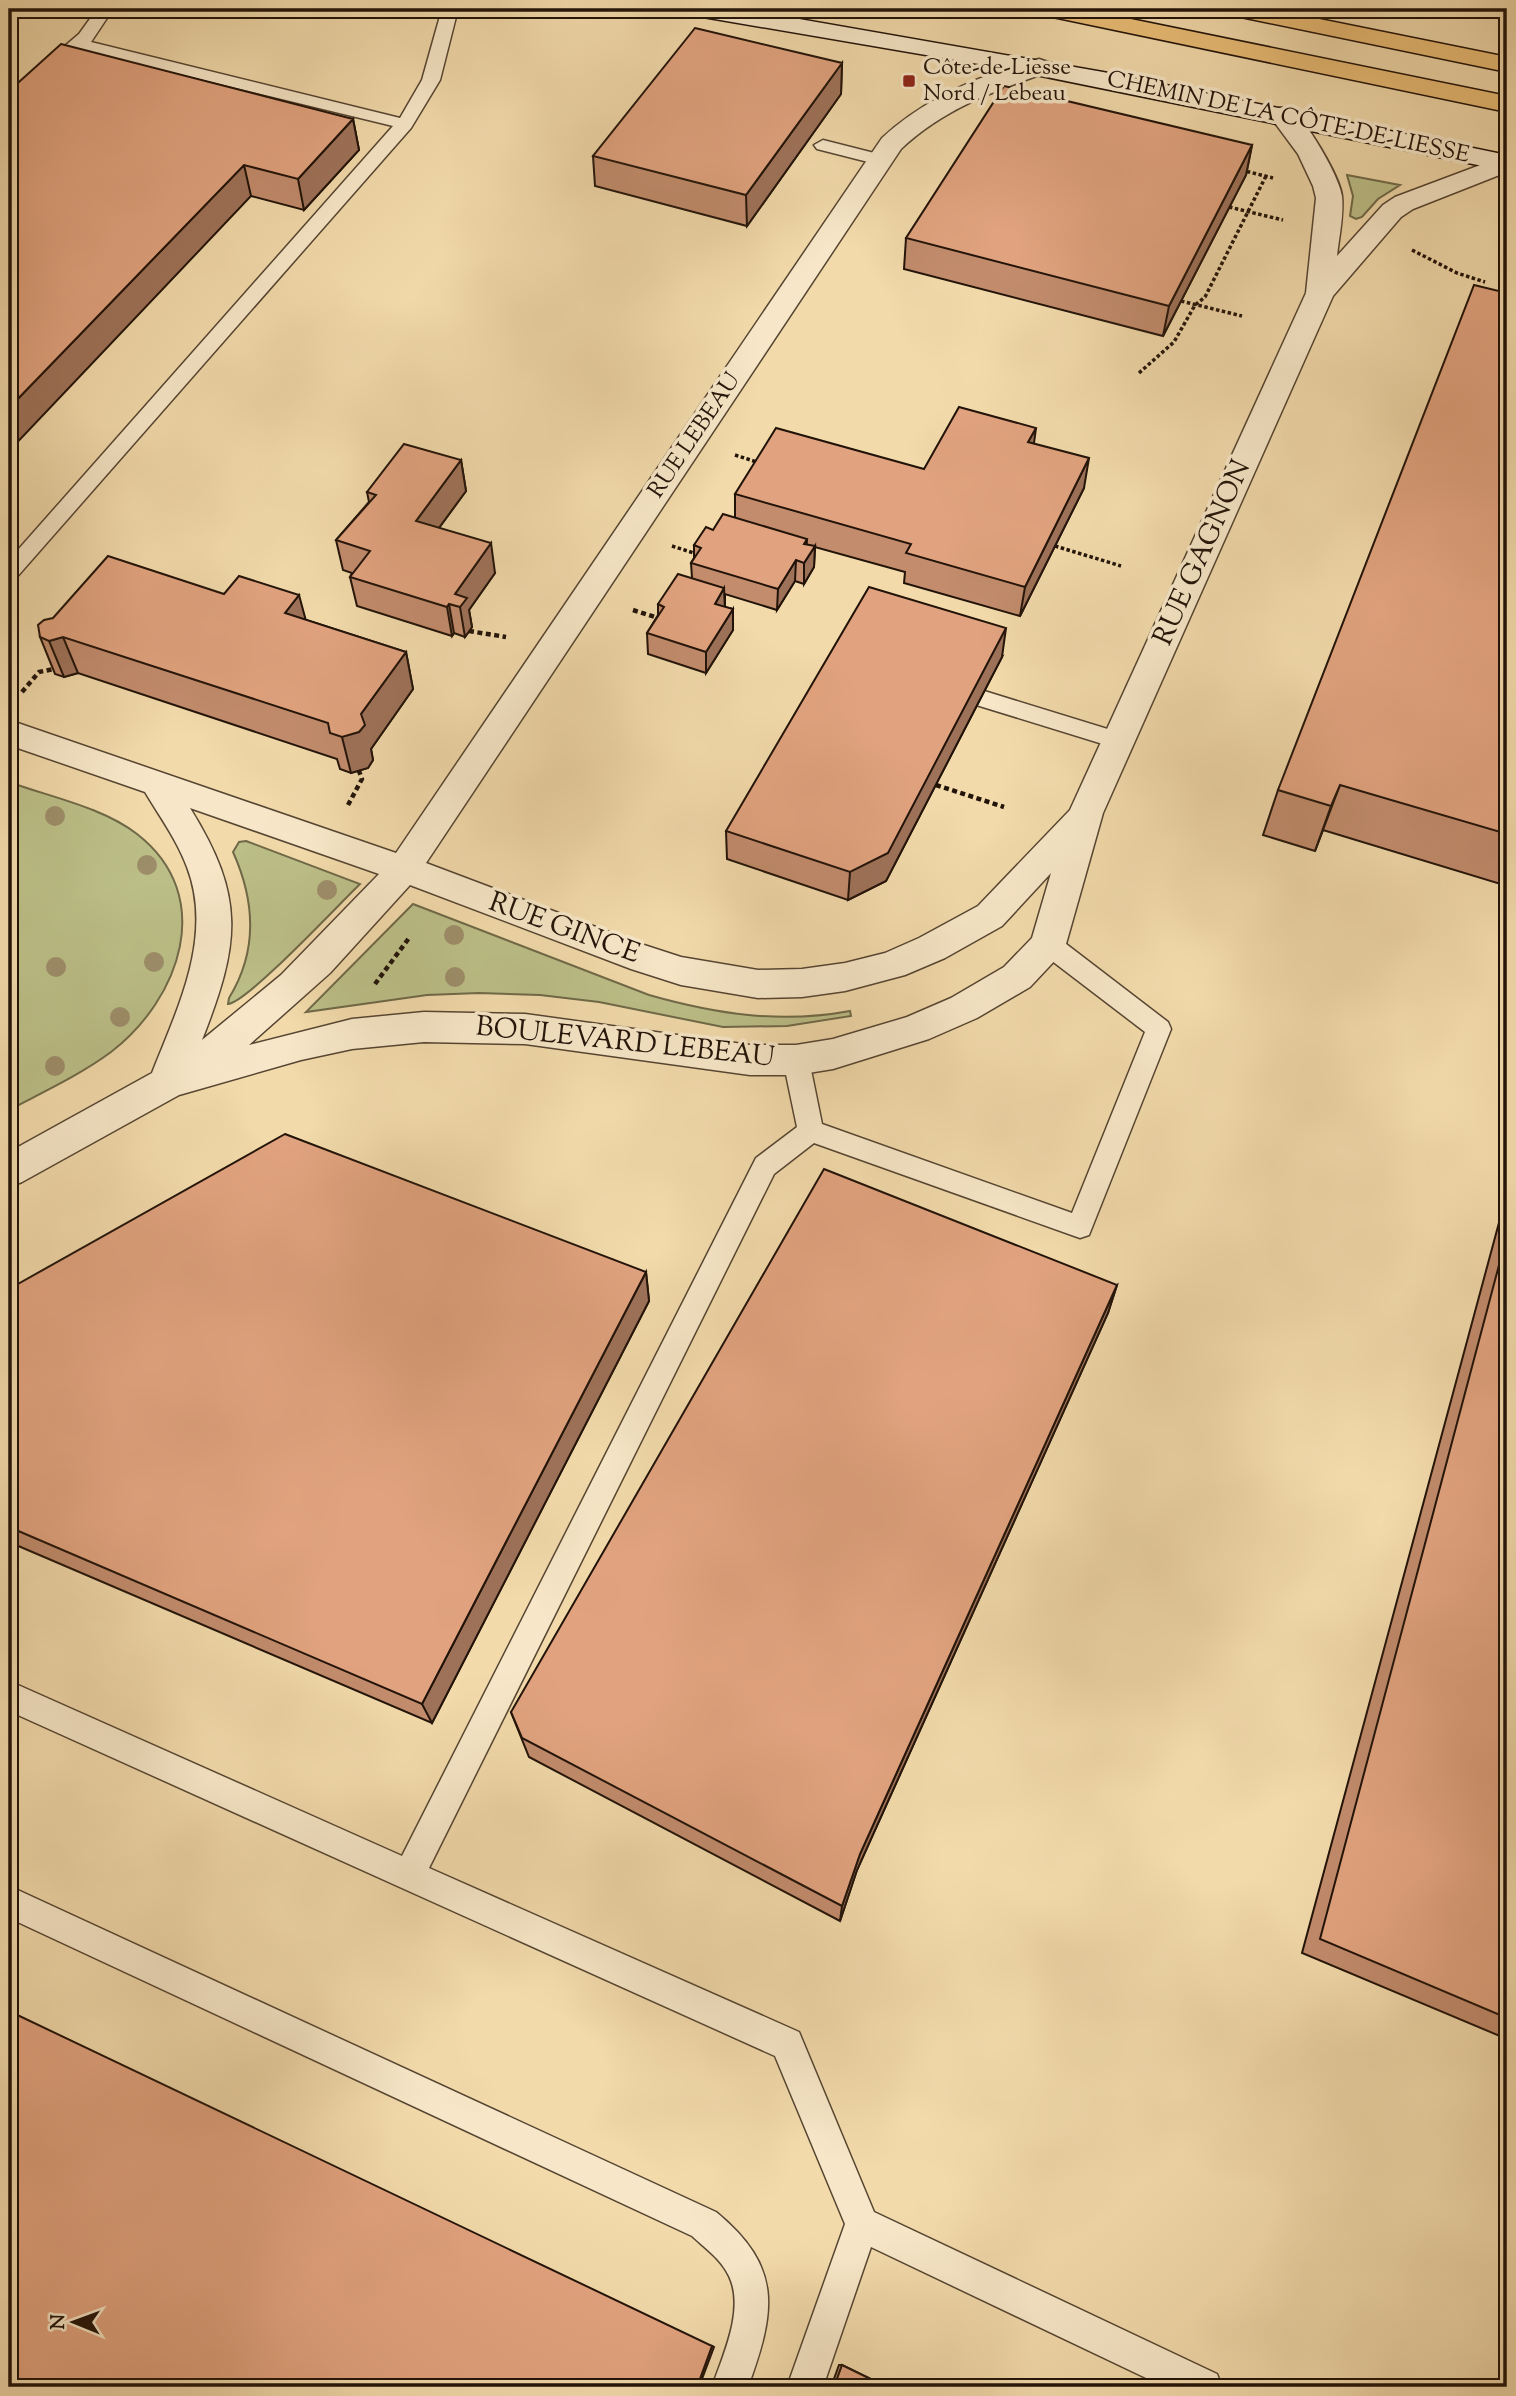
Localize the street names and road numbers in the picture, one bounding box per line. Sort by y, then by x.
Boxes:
street label: CHEMIN DE LA CÔTE-DE-LIESSE [1104,63,1472,173]
street label: RUE LEBEAU [641,366,749,505]
street label: RUE GAGNON [1144,454,1262,652]
street label: RUE GINCE [483,883,645,975]
street label: BOULEVARD LEBEAU [474,1007,776,1079]

